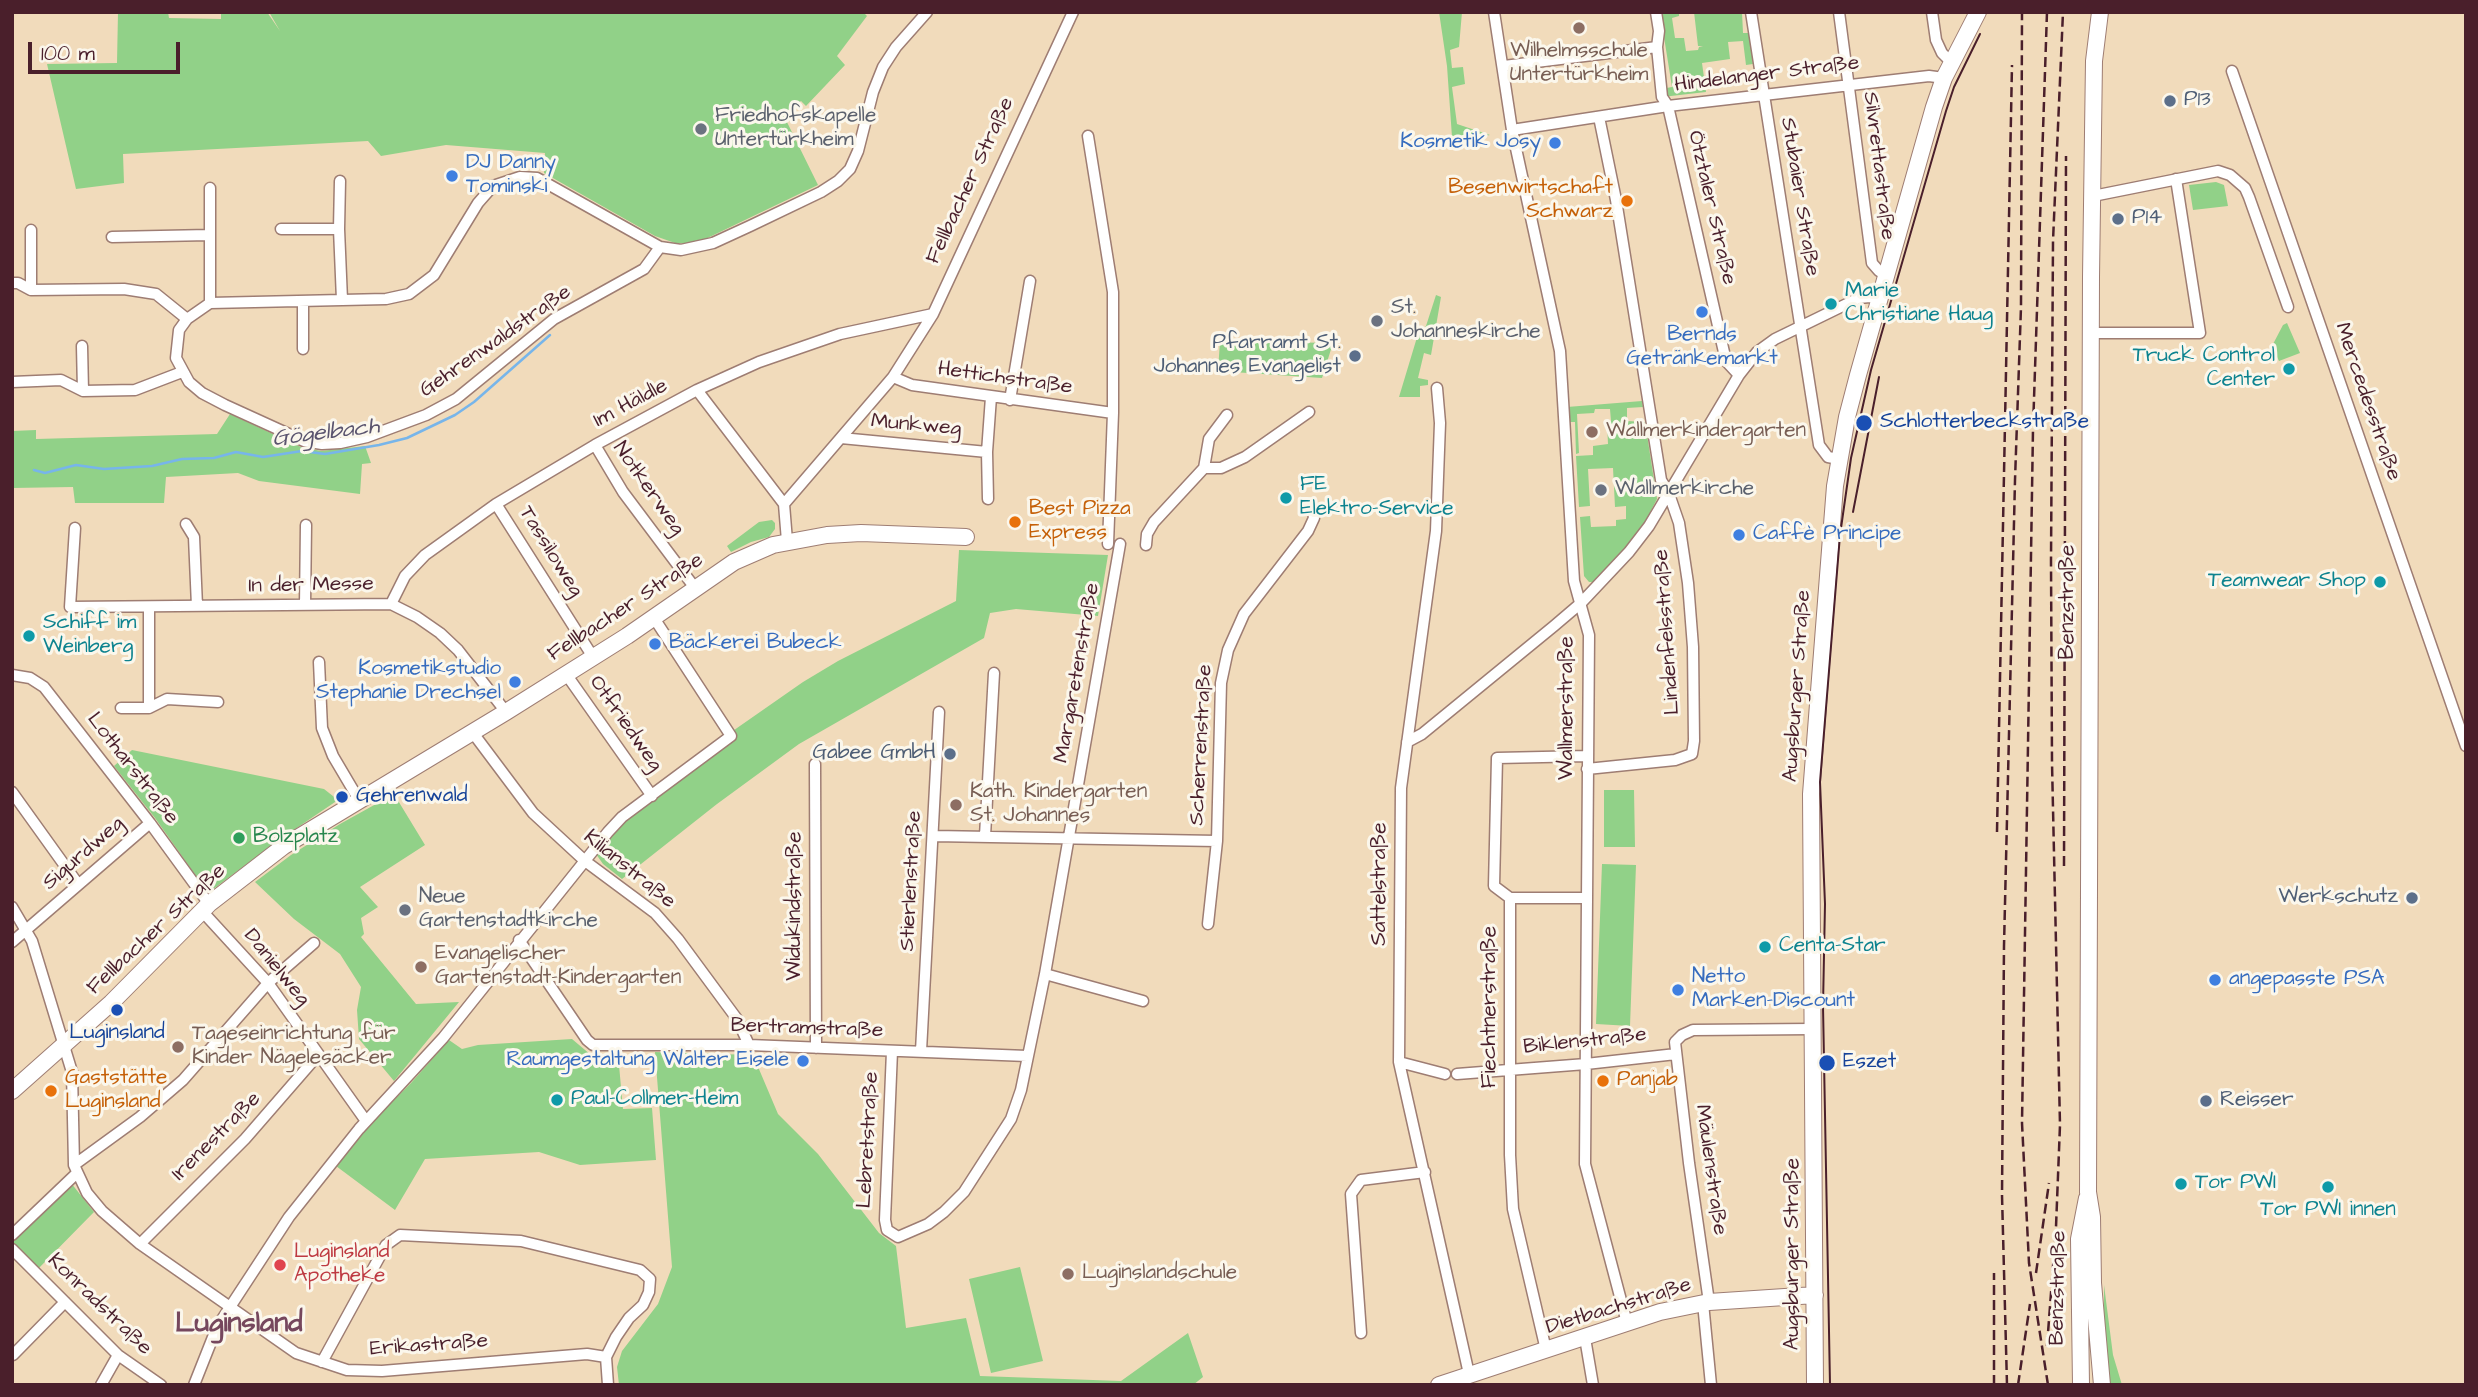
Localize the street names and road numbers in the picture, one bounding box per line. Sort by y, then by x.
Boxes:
street label: Hindelanger Straße [1673,51,1861,99]
street label: Silvrettastraße [1856,90,1900,242]
street label: Fellbacher Straße [921,94,1021,268]
street label: Stubaier Straße [1774,116,1824,278]
street label: Ötztaler Straße [1681,129,1741,287]
street label: Gehrenwaldstraße [415,280,577,404]
street label: Mercedesstraße [2328,320,2406,484]
street label: Hettichstraße [936,357,1074,401]
street label: Im Häldle [590,374,672,434]
street label: Munkweg [870,409,962,443]
street label: Notkerweg [607,437,689,541]
street label: Tassiloweg [512,502,588,602]
street label: Benzstraße [2056,545,2082,659]
street label: Fellbacher Straße [543,548,709,668]
street label: Lindenfelsstraße [1650,548,1686,716]
street label: In der Messe [248,572,374,600]
street label: Margaretenstraße [1050,581,1106,765]
street label: Augsburger Straße [1779,589,1817,783]
street label: Wallmerstraße [1555,636,1581,780]
street label: Scherrenstraße [1185,664,1219,826]
street label: Otfriedweg [583,671,667,777]
street label: Lotharstraße [80,708,184,830]
street label: Stierlenstraße [896,810,928,952]
street label: Sigurdweg [38,812,130,896]
street label: Sattelstraße [1368,822,1394,946]
street label: Kilianstraße [578,825,680,915]
street label: Widukindstraße [783,831,809,981]
street label: Fellbacher Straße [82,859,232,1001]
street label: Danielweg [237,924,315,1012]
street label: Fiechtnerstraße [1478,926,1504,1088]
street label: Bertramstraße [730,1014,884,1044]
street label: Biklenstraße [1522,1023,1648,1061]
street label: Lebretstraße [853,1071,885,1209]
street label: Irenestraße [167,1087,267,1187]
street label: Mäulenstraße [1688,1103,1732,1237]
street label: Augsburger Straße [1781,1158,1807,1350]
street label: Benzstraße [2045,1230,2073,1346]
street label: Konradstraße [41,1249,157,1361]
street label: Dietbachstraße [1543,1273,1695,1341]
street label: Erikastraße [369,1329,489,1363]

